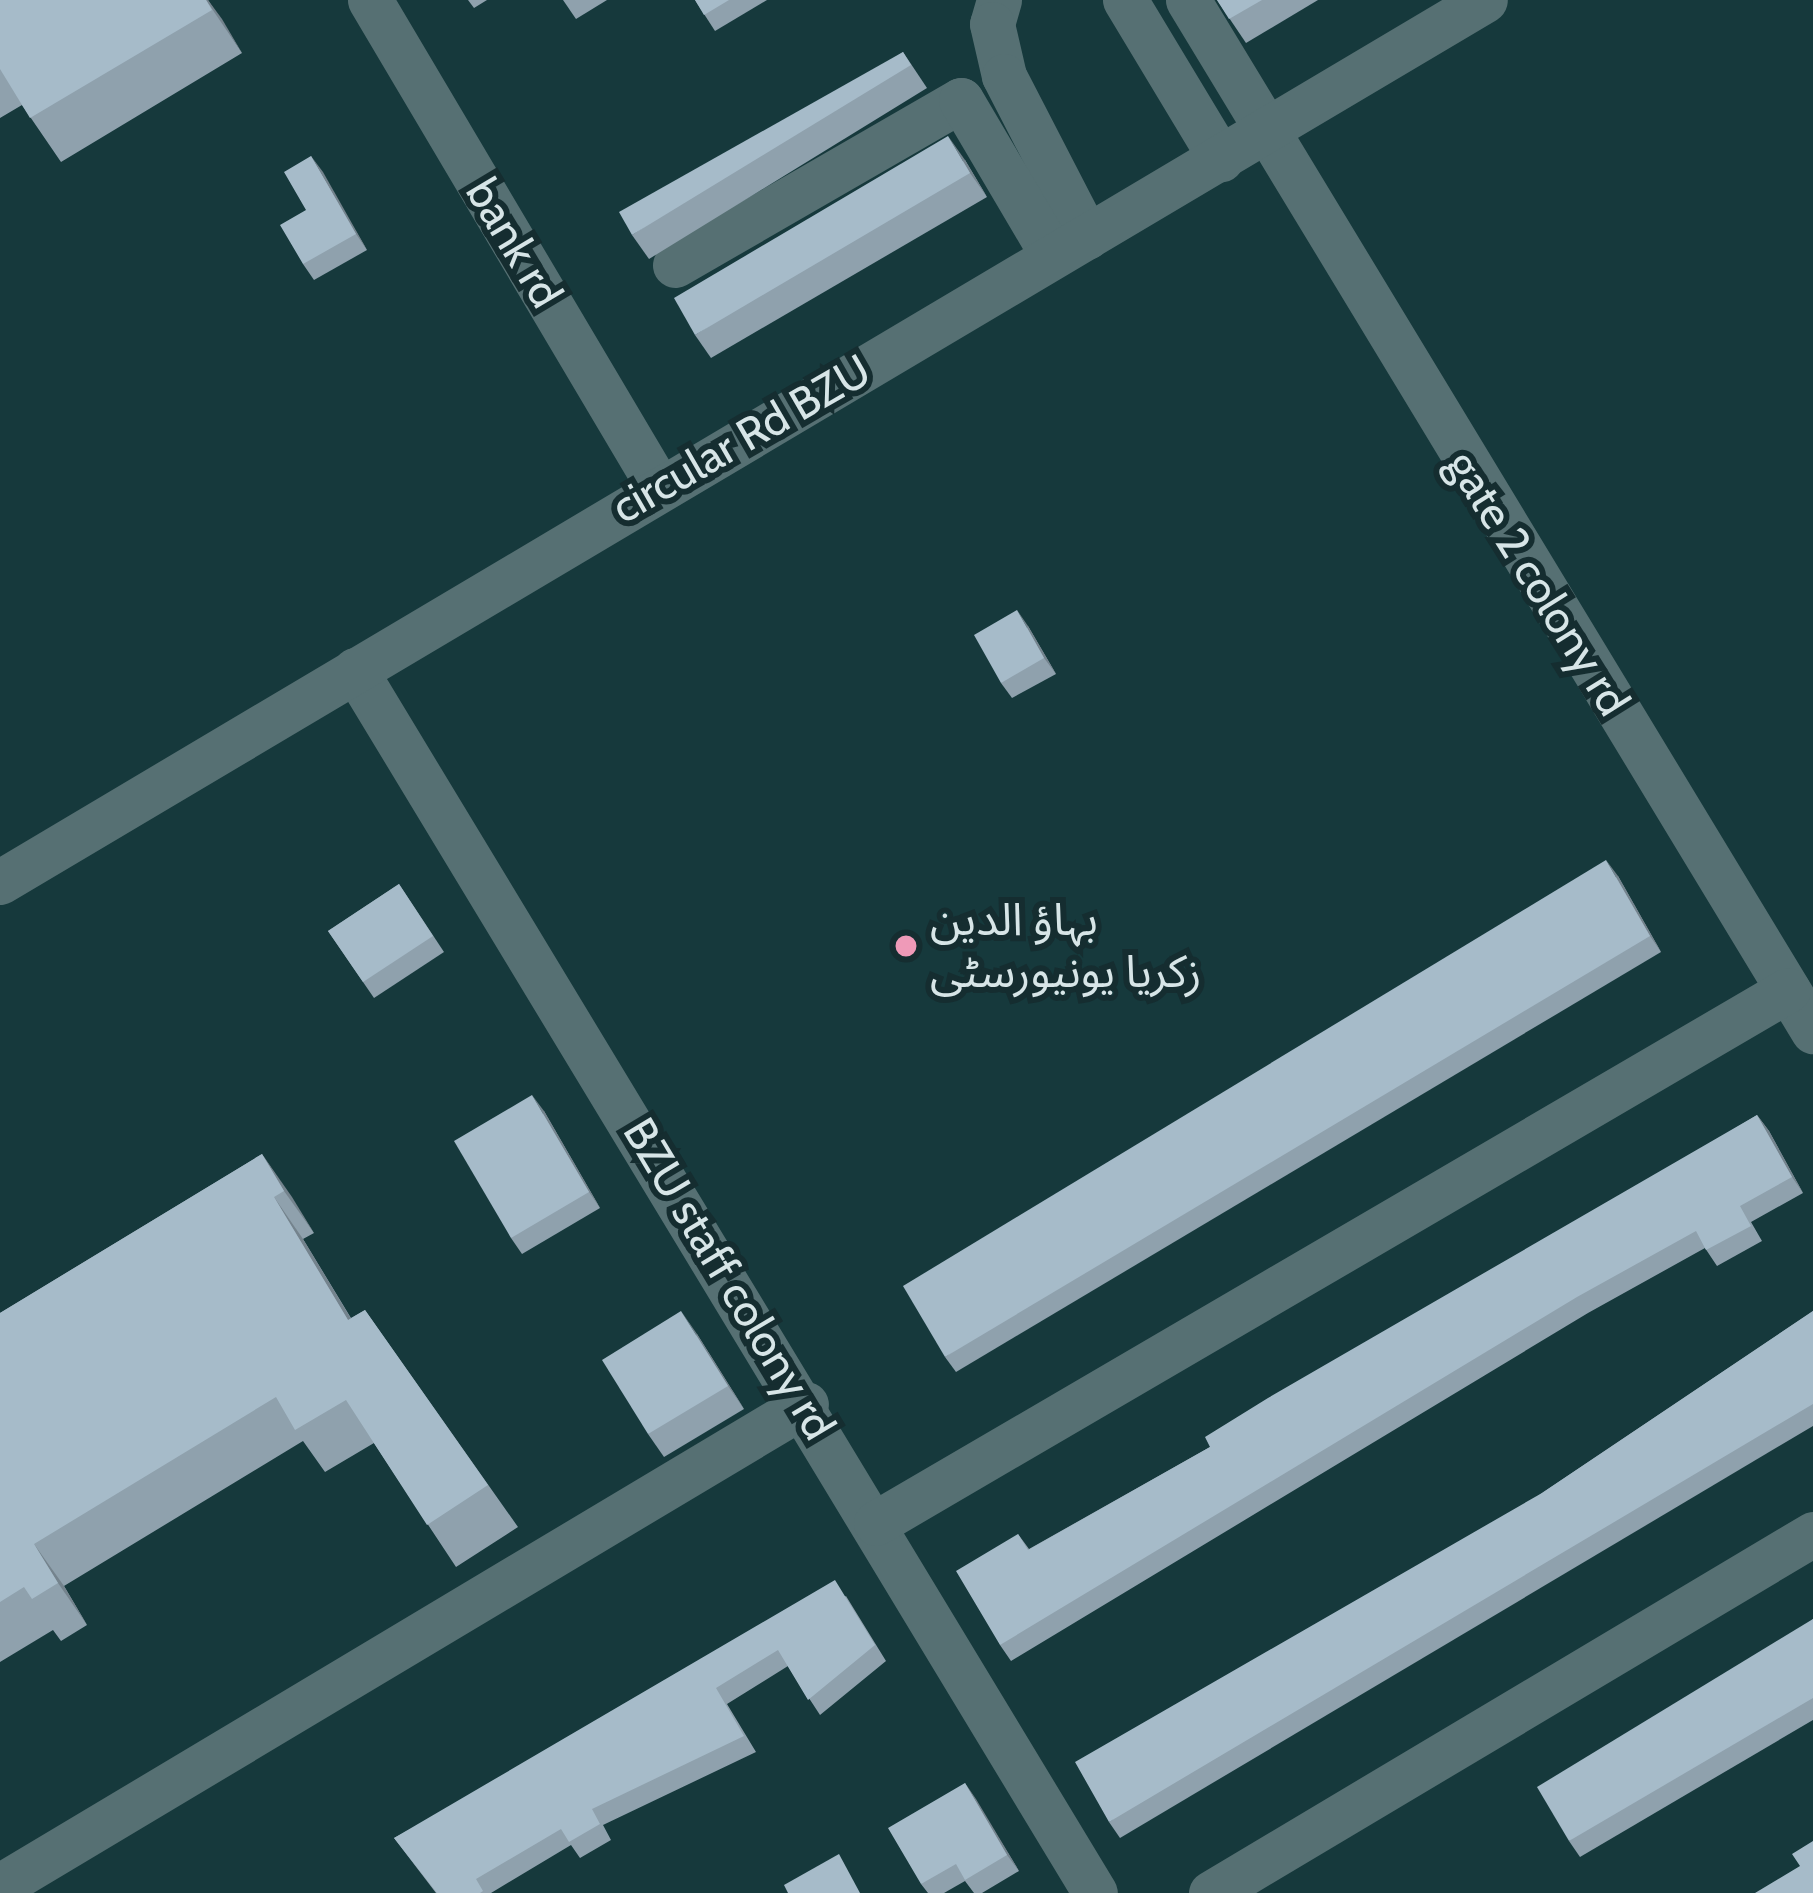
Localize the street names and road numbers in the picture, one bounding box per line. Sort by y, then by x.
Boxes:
street label: bank rd [455,169,573,317]
street label: circular Rd BZU [602,343,880,535]
street label: gate 2 colony rd [1435,441,1641,725]
street label: BZU staff colony rd [612,1109,846,1449]

